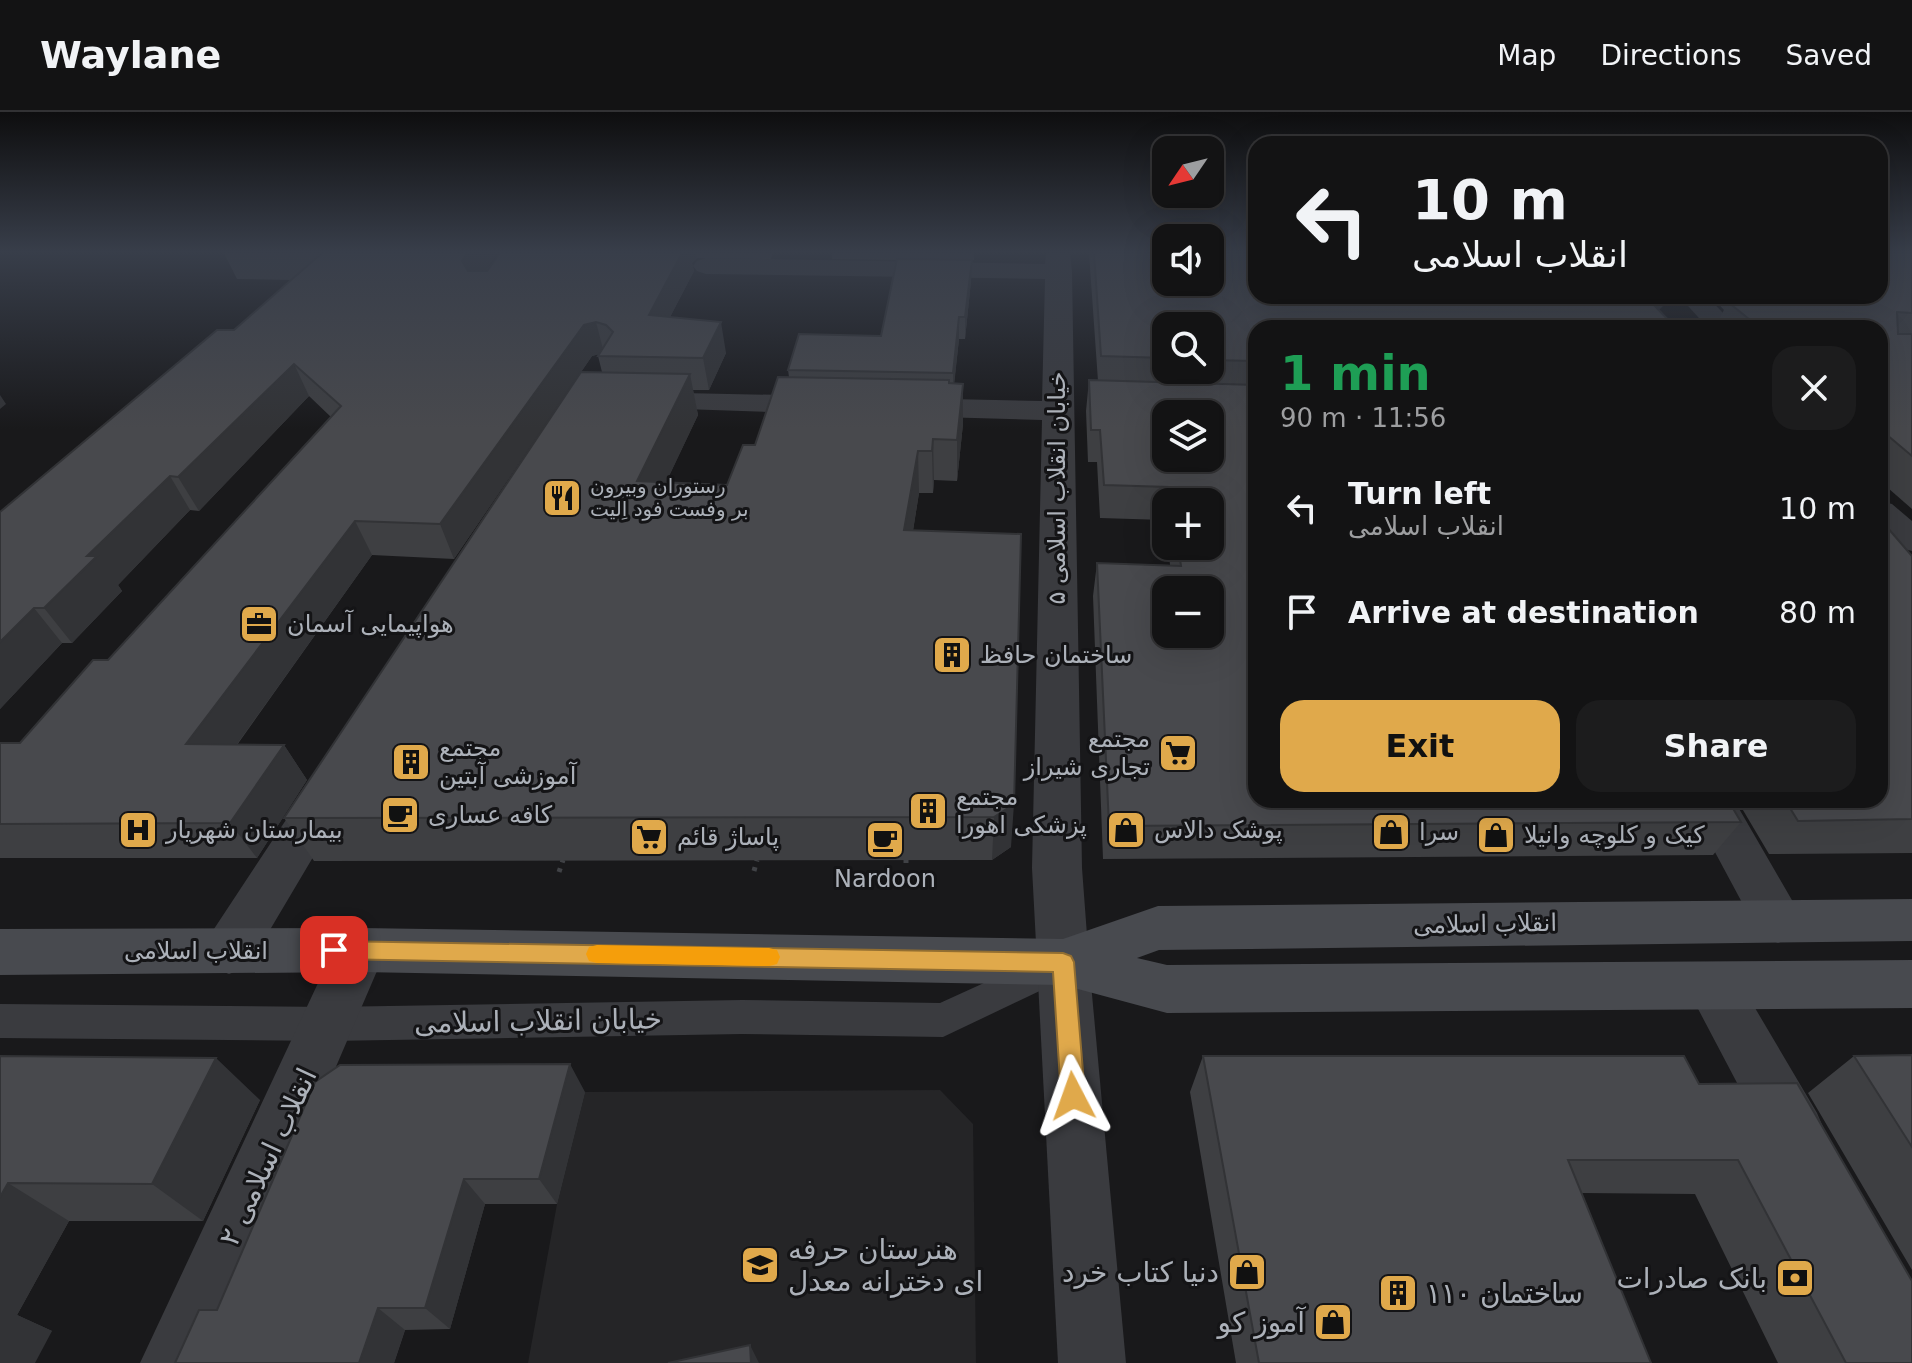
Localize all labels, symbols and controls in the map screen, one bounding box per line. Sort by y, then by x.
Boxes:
text: Waylane [40,33,221,77]
text: Map [1497,39,1556,72]
text: Directions [1600,39,1741,72]
text: Saved [1785,39,1872,72]
north arrow [1152,136,1224,208]
map controls [1152,136,1224,648]
text: 10 m [1412,167,1568,232]
icon: left [1280,168,1384,272]
button: sound [1152,224,1224,296]
text: انقلاب اسلامی [1412,234,1628,275]
button: search [1152,312,1224,384]
text: 1 min [1280,345,1431,401]
button: close [1772,346,1856,430]
street label: خیابان انقلاب اسلامی ۵ [1043,371,1071,605]
button: layers [1152,400,1224,472]
text: 90 m · 11:56 [1280,403,1446,433]
place label: رستوران وبیرون بر وفست فود اِلیت [590,474,749,521]
text: Turn left [1348,476,1491,511]
restaurant icon: رستوران وبیرون بر وفست فود اِلیت [541,477,583,519]
icon: left [1280,486,1324,530]
button: + [1152,488,1224,560]
text: 10 m [1779,491,1856,526]
text: انقلاب اسلامی [1348,511,1504,541]
button: − [1152,576,1224,648]
icon: arrive [1280,590,1324,634]
text: Arrive at destination [1348,595,1699,630]
text: 80 m [1779,595,1856,630]
office icon: هواپیمایی آسمان [238,603,280,645]
place label: هواپیمایی آسمان [287,609,454,638]
building icon: ساختمان حافظ [931,634,973,676]
place label: ساختمان حافظ [980,641,1132,669]
button: Exit [1280,700,1560,792]
button: Share [1576,700,1856,792]
place label: مجتمع تجاری شیراز [1023,725,1150,781]
supermarket icon: مجتمع تجاری شیراز [1157,732,1199,774]
place label: مجتمع آموزشی آبتین [439,734,578,790]
building icon: مجتمع آموزشی آبتین [390,741,432,783]
place label: مجتمع پزشکی اهورا [956,783,1087,839]
building icon: مجتمع پزشکی اهورا [907,790,949,832]
cafe icon: کافه عساری [379,794,421,836]
place label: کافه عساری [428,801,553,829]
hospital icon: بیمارستان شهریار [117,809,159,851]
shop icon: پوشک دالاس [1105,809,1147,851]
shop icon: سرا [1370,811,1412,853]
shop icon: کیک و کلوچه وانیلا [1475,814,1517,856]
place label: بیمارستان شهریار [165,816,343,844]
supermarket icon: پاساژ قائم [628,816,670,858]
place label: پوشک دالاس [1154,816,1283,844]
place label: سرا [1419,818,1459,846]
cafe icon: Nardoon [864,819,906,861]
place label: کیک و کلوچه وانیلا [1524,821,1705,849]
place label: پاساژ قائم [677,823,779,851]
place label: Nardoon [834,865,936,893]
street label: انقلاب اسلامی [1413,909,1557,939]
pin [300,916,368,984]
icon: arrive [312,928,356,972]
street label: انقلاب اسلامی [124,937,268,965]
street label: خیابان انقلاب اسلامی [414,1002,662,1040]
position arrow [1031,1054,1115,1138]
street label: ۲ انقلاب اسلامی [212,1063,324,1251]
place label: هنرستان حرفه ای دخترانه معدل [788,1233,983,1298]
school or university icon: هنرستان حرفه ای دخترانه معدل [739,1244,781,1286]
shop icon: دنیا کتاب خرد [1226,1251,1268,1293]
place label: دنیا کتاب خرد [1062,1256,1219,1289]
bank icon: بانک صادرات [1774,1257,1816,1299]
place label: بانک صادرات [1616,1262,1767,1295]
building icon: ساختمان ۱۱۰ [1377,1272,1419,1314]
place label: ساختمان ۱۱۰ [1426,1277,1583,1310]
shop icon: آموز کو [1312,1301,1354,1343]
place label: آموز کو [1216,1306,1306,1339]

